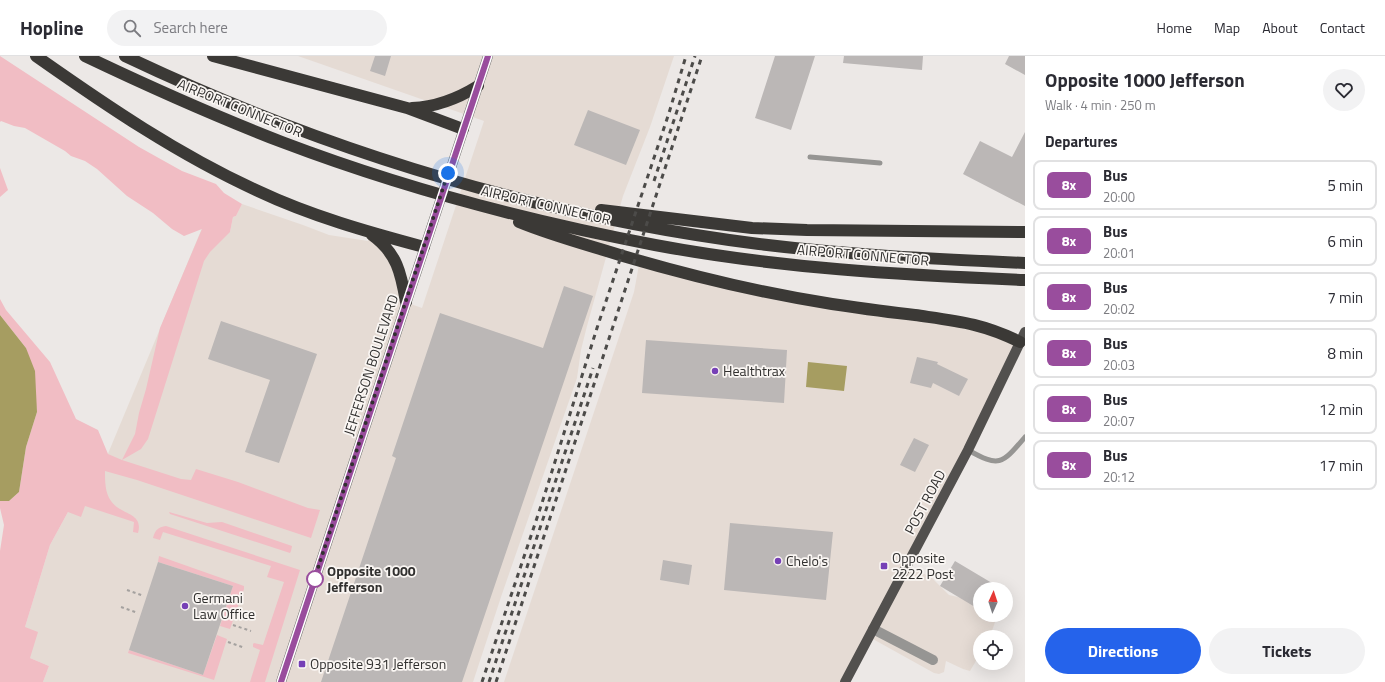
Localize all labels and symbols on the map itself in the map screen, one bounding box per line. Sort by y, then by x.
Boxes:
street label: AIRPORT CONNECTOR [175,73,306,142]
your location [438,163,458,183]
street label: AIRPORT CONNECTOR [479,179,613,230]
street label: AIRPORT CONNECTOR [796,238,930,271]
street label: JEFFERSON BOULEVARD [338,292,403,438]
place label: Healthtrax [723,360,786,381]
marker: Healthtrax [710,366,720,376]
street label: POST ROAD [899,466,950,538]
place label: Opposite 2222 Post [892,547,954,584]
place label: Chelo's [786,550,828,571]
marker: Chelo's [773,556,783,566]
place label: Opposite 1000 Jefferson [327,560,416,597]
marker: Opposite 2222 Post [879,561,889,571]
marker: Opposite 1000 Jefferson [306,570,324,588]
north arrow [973,582,1013,622]
place label: Germani Law Office [193,587,255,624]
marker: Germani Law Office [180,601,190,611]
place label: Opposite 931 Jefferson [310,653,446,674]
marker: Opposite 931 Jefferson [297,659,307,669]

